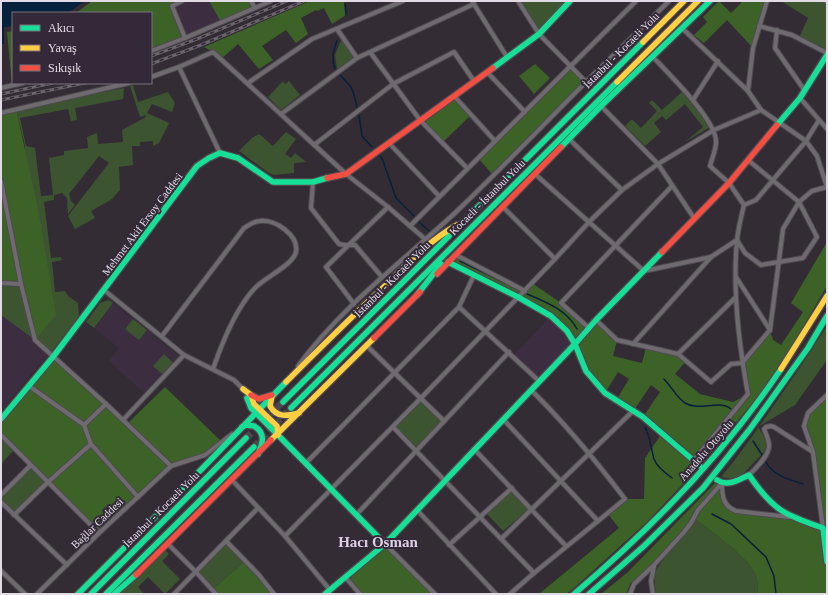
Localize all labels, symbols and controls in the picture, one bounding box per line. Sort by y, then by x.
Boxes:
street label: İstanbul - Kocaeli Yolu [581,9,662,90]
legend [12,12,152,84]
text: Akıcı [48,21,75,35]
text: Yavaş [48,41,77,55]
text: Sıkışık [48,61,81,75]
street label: Kocaeli - İstanbul Yolu [447,156,528,237]
street label: Mehmet Akif Ersoy Caddesi [99,170,185,278]
street label: İstanbul - Kocaeli Yolu [352,238,433,319]
street label: Anadolu Otoyolu [676,417,736,483]
street label: İstanbul - Kocaeli Yolu [121,468,202,549]
street label: Bağlar Caddesi [69,495,125,551]
district label: Hacı Osman [338,534,418,550]

